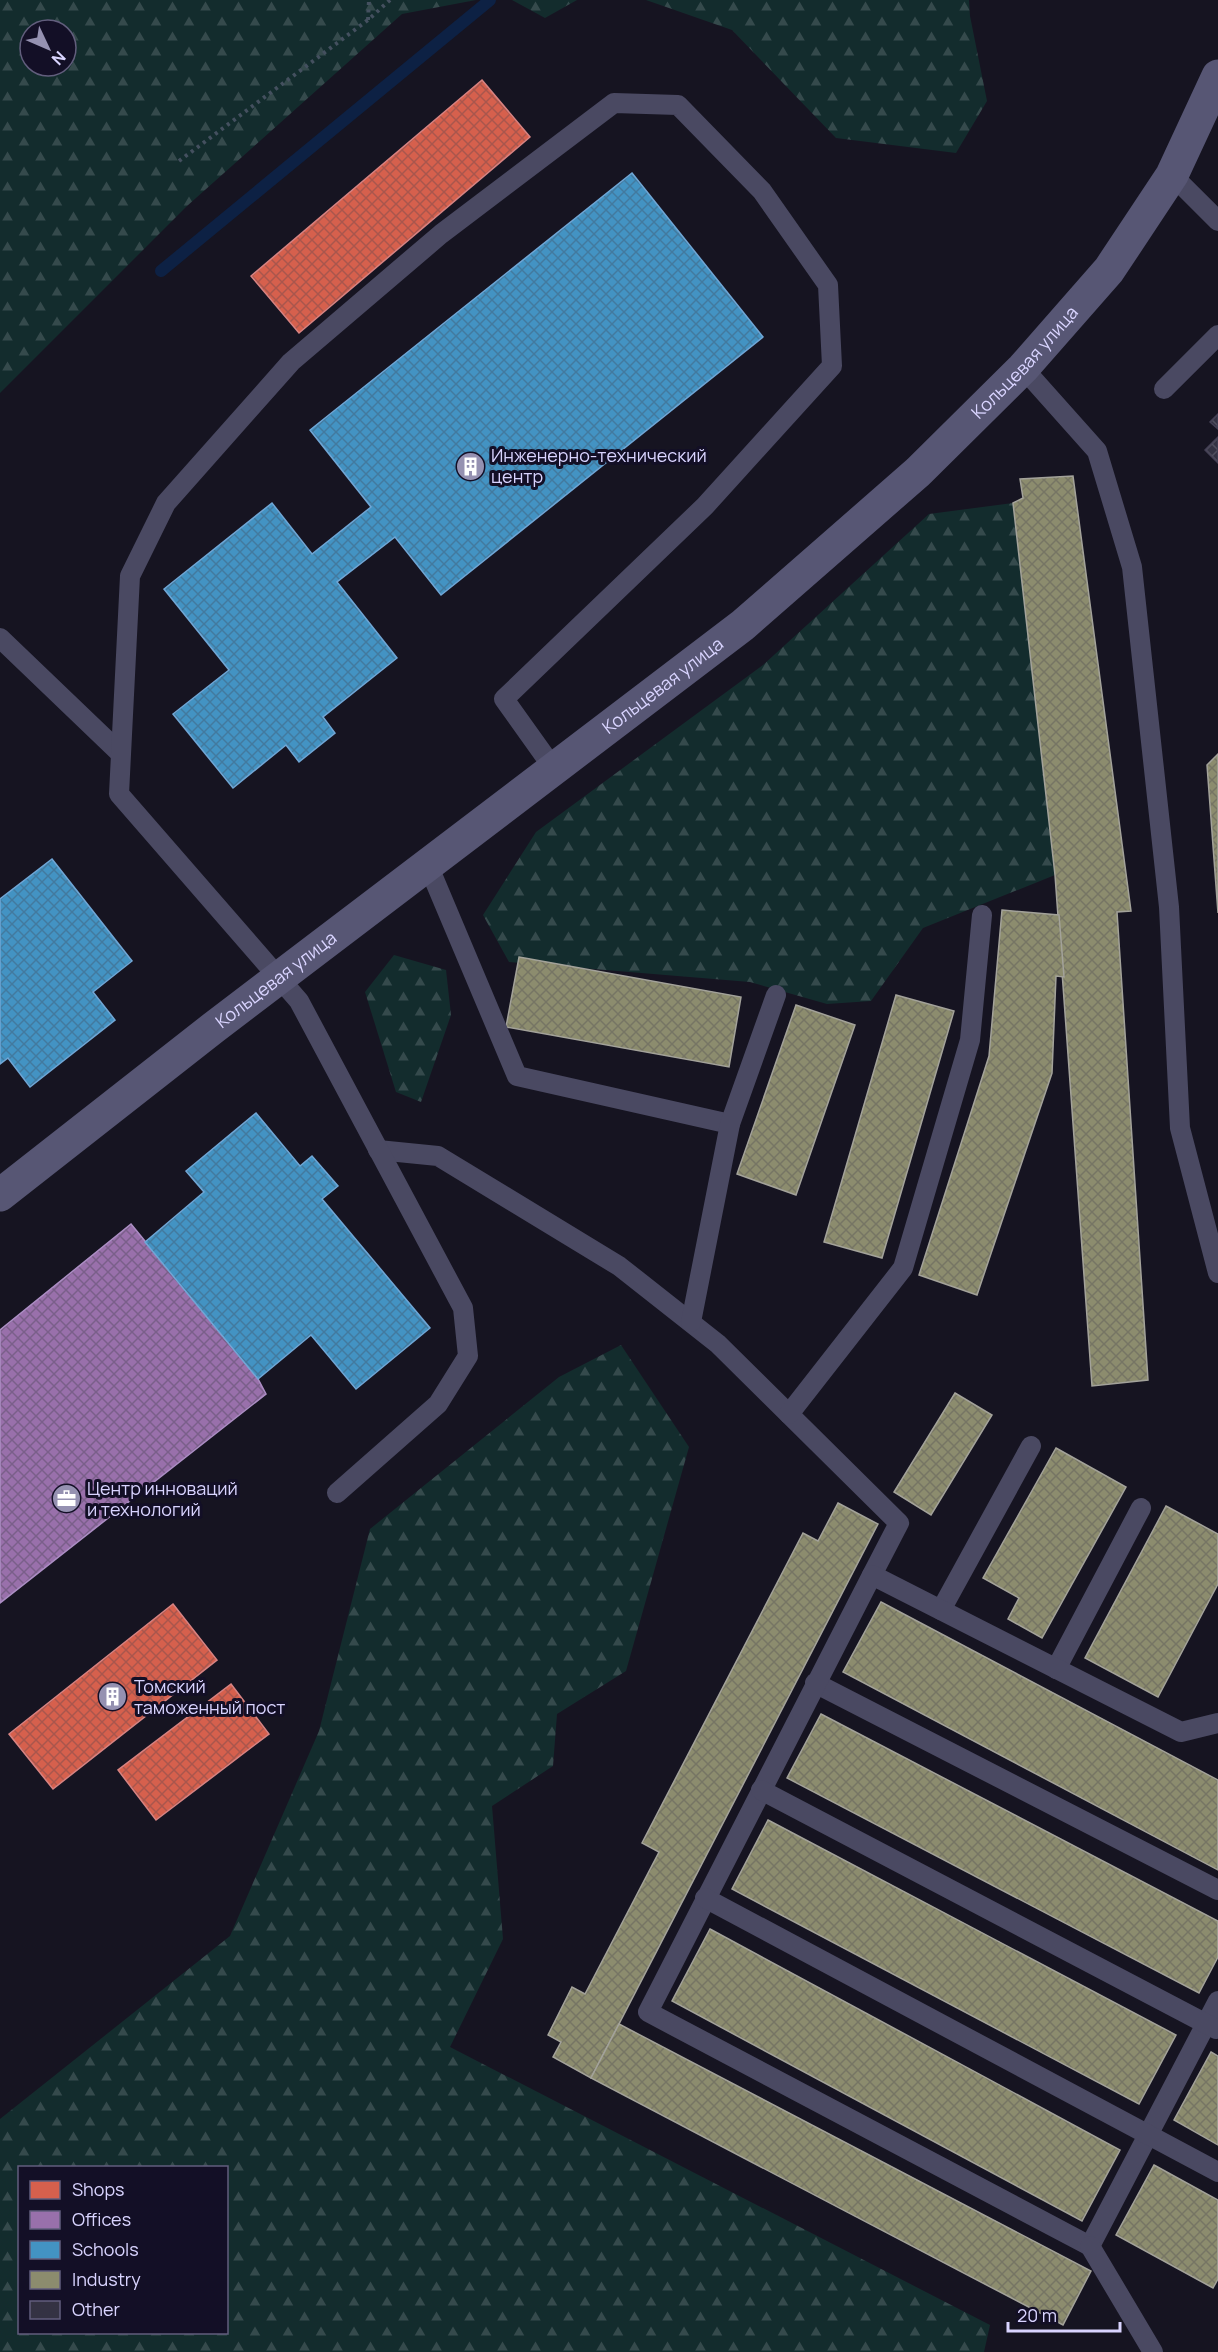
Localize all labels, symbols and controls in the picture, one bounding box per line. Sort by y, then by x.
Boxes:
north arrow [18,18,78,78]
text: N [47,47,71,70]
street label: Кольцевая улица [966,301,1083,423]
place label: Инженерно-технический центр [491,443,707,488]
building icon: Инженерно-технический центр [454,450,486,482]
street label: Кольцевая улица [597,631,728,739]
street label: Кольцевая улица [210,925,341,1033]
place label: Центр инноваций и технологий [87,1476,238,1521]
office icon: Центр инноваций и технологий [50,1483,82,1515]
place label: Томский таможенный пост [134,1674,285,1719]
building icon: Томский таможенный пост [97,1681,129,1713]
legend [18,2166,228,2334]
text: Shops [72,2177,124,2201]
text: Offices [72,2207,131,2231]
text: Schools [72,2237,139,2261]
text: Industry [72,2267,141,2291]
scale bar [1008,2295,1120,2333]
text: Other [72,2297,120,2321]
text: 20 m [1017,2303,1057,2327]

